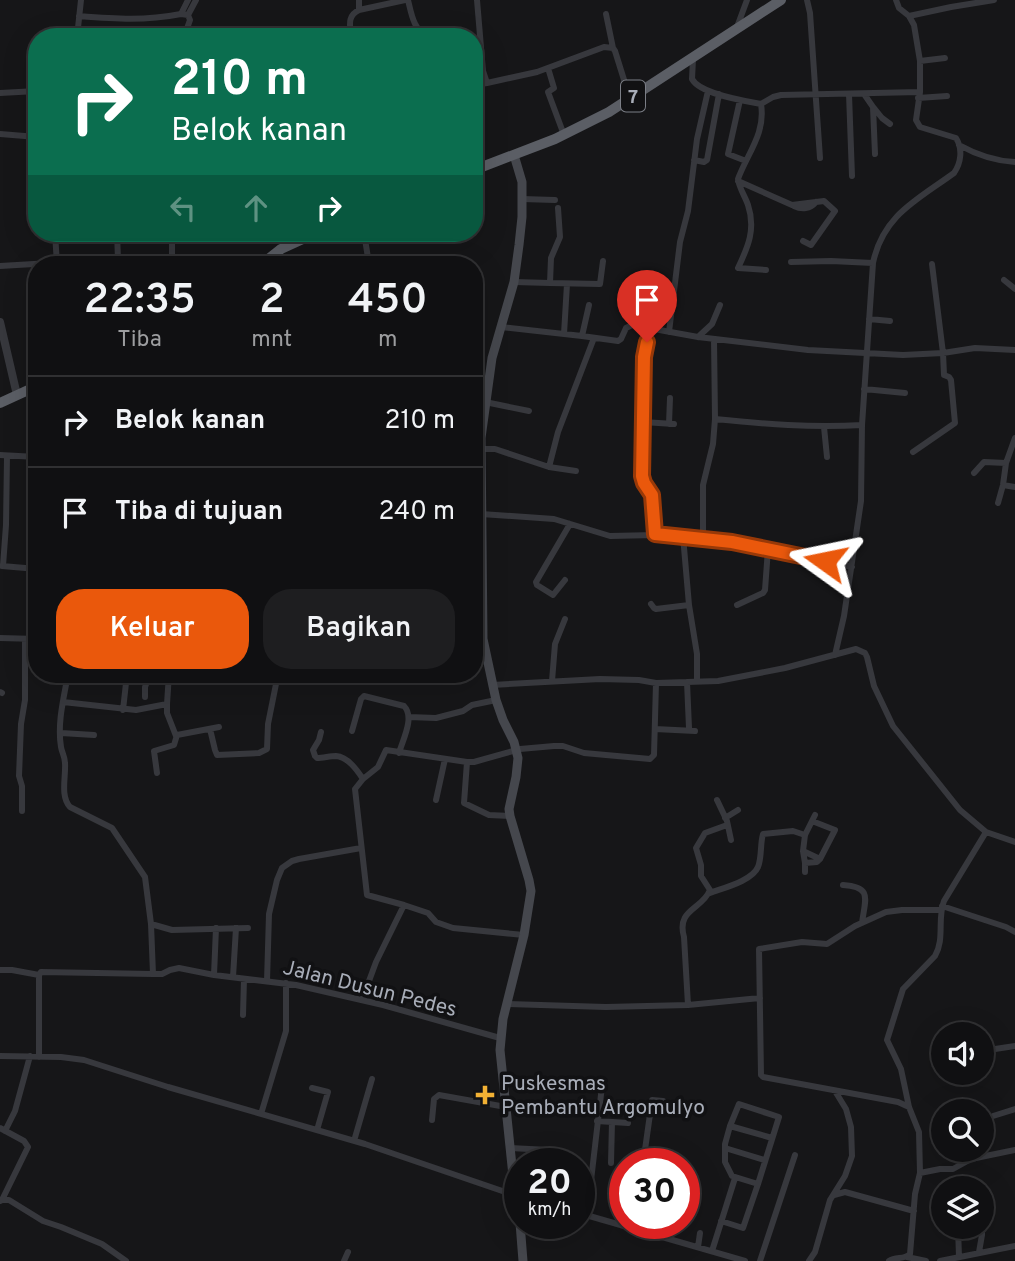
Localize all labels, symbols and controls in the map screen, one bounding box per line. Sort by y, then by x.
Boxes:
text: 210 m [171,51,308,113]
icon: right [56,56,147,147]
road number: 7 [621,80,645,111]
text: Belok kanan [171,112,347,152]
icon: left [164,189,202,227]
icon: ahead [237,189,275,227]
icon: right [310,189,348,227]
pin [617,270,677,342]
text: 22:35 [83,275,196,328]
text: 2 [259,275,285,328]
text: 450 [348,275,428,328]
icon: arrive [628,281,666,319]
text: Tiba [117,326,162,355]
text: mnt [251,326,292,355]
text: m [378,326,397,355]
icon: right [56,403,94,441]
text: Belok kanan [115,405,265,438]
text: 210 m [385,405,455,438]
icon: arrive [56,494,94,532]
text: Tiba di tujuan [115,496,283,529]
text: 240 m [378,496,455,529]
position arrow [788,524,862,598]
button: Keluar [56,589,249,669]
button: Bagikan [263,589,455,669]
street label: Jalan Dusun Pedes [280,955,459,1024]
map controls [931,1022,994,1239]
button: sound [931,1022,994,1085]
place label: Puskesmas Pembantu Argomulyo [501,1071,705,1122]
marker: Puskesmas Pembantu Argomulyo [475,1085,495,1105]
button: search [931,1099,994,1162]
speed limit sign: 30 [609,1148,700,1239]
text: 20 [527,1162,572,1206]
button: layers [931,1176,994,1239]
text: km/h [528,1199,571,1222]

